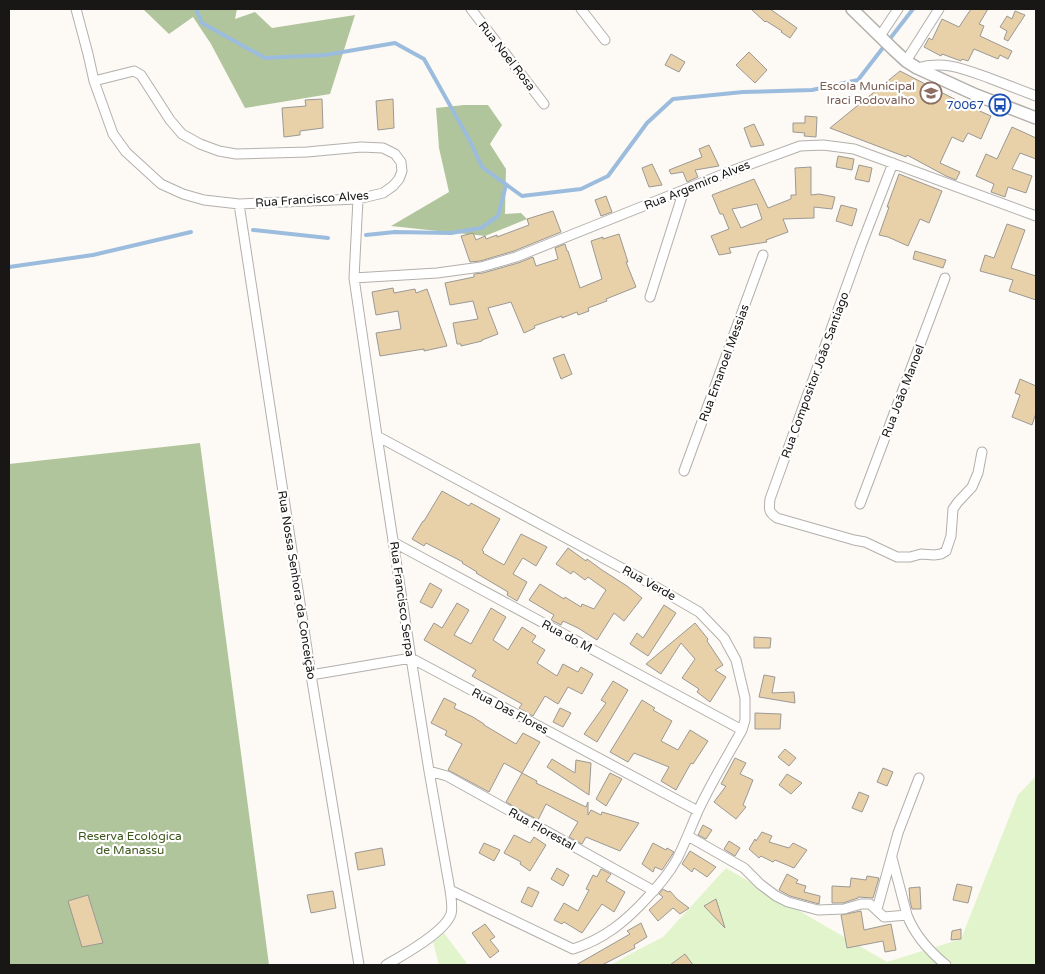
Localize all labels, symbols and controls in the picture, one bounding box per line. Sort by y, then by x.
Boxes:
street label: Rua Noel Rosa [476,19,538,93]
place label: Escola Municipal Iraci Rodovalho [819,79,915,107]
school or university icon: Escola Municipal Iraci Rodovalho [919,81,943,105]
bus stop icon: 70067 [988,93,1012,117]
place label: 70067 [946,98,984,112]
street label: Rua Argemiro Alves [642,157,752,213]
street label: Rua Francisco Alves [255,188,370,210]
street label: Rua Compositor João Santiago [778,290,852,460]
street label: Rua Emanoel Messias [696,302,752,424]
street label: Rua João Manoel [879,343,927,439]
street label: Rua Nossa Senhora da Conceição [275,489,319,681]
street label: Rua Francisco Serpa [387,540,417,658]
street label: Rua Verde [620,563,678,604]
street label: Rua do M [539,617,595,655]
street label: Rua Das Flores [469,685,551,737]
street label: Rua Florestal [506,805,578,853]
park label: Reserva Ecológica de Manassu [78,829,182,857]

